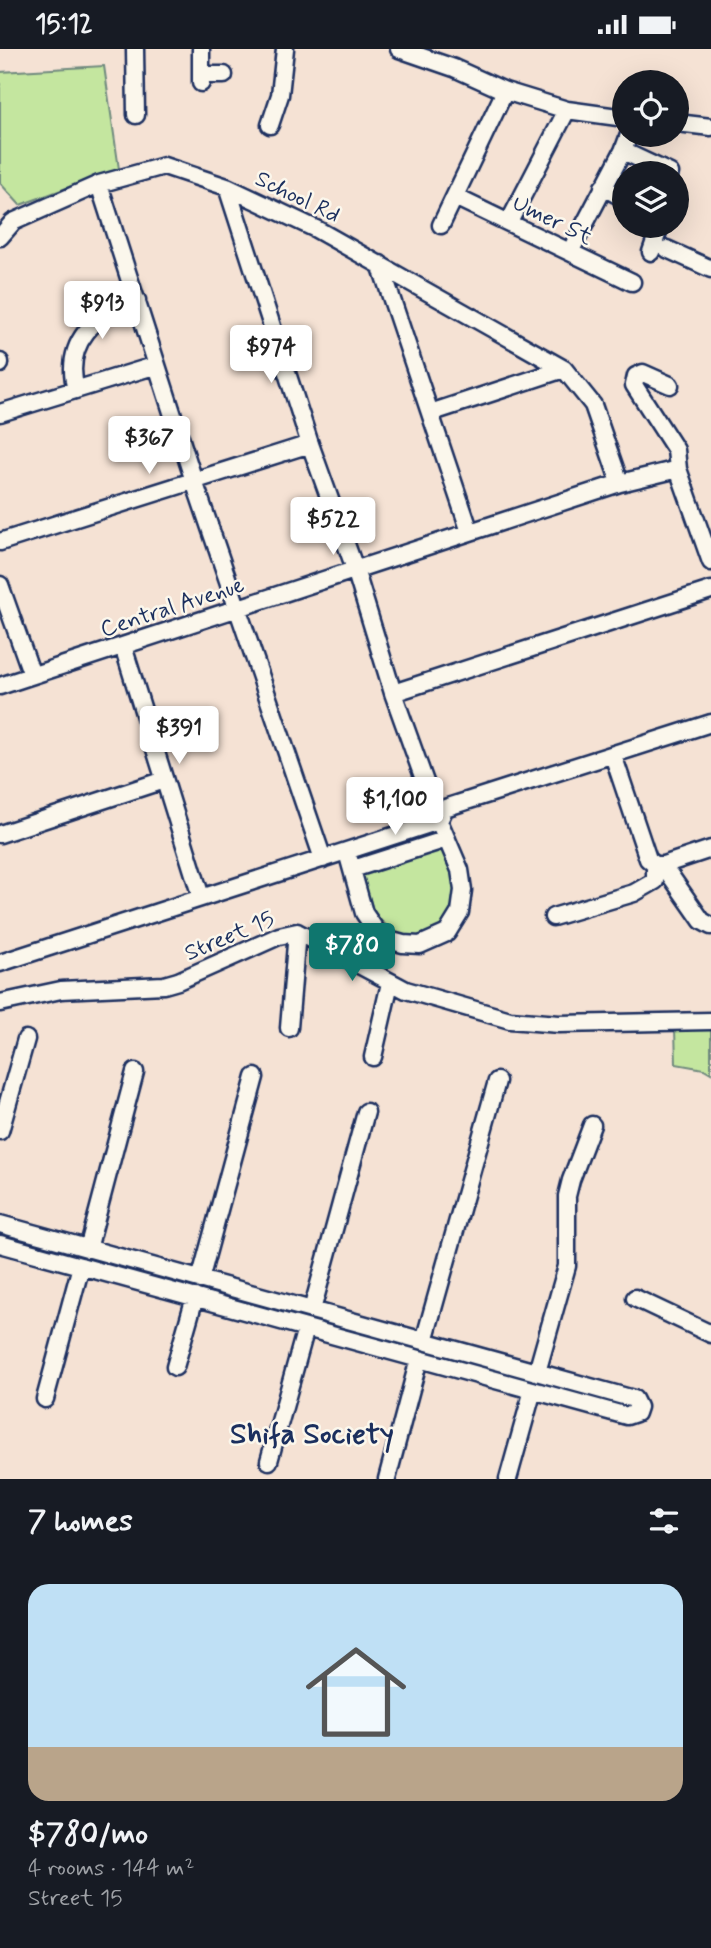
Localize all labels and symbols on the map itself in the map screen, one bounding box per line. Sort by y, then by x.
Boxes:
street label: School Rd [250,164,344,231]
street label: Umer St [507,189,598,253]
pin: $913 [61,281,143,341]
pin: $974 [230,325,312,385]
pin: $367 [108,417,190,476]
pin: $522 [292,497,374,557]
street label: Central Avenue [97,570,249,645]
pin: $391 [138,707,220,766]
pin: $1,100 [338,777,452,837]
street label: Street 15 [180,905,279,969]
pin: $780 [311,923,393,983]
district label: Shifa Society [230,1415,394,1454]

